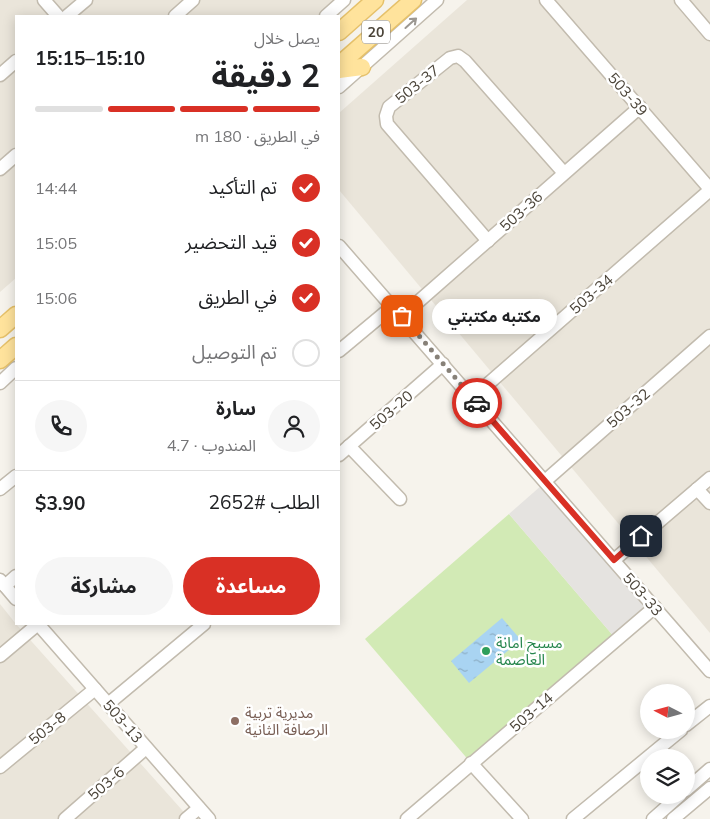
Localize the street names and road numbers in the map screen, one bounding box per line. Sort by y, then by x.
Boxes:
road number: 20 [362,21,390,44]
street label: 503-37 [391,60,443,108]
street label: 503-39 [604,68,652,120]
street label: 503-36 [496,187,546,235]
street label: 503-34 [565,270,617,318]
street label: 503-32 [602,384,654,432]
street label: 503-20 [365,386,417,434]
street label: 503-33 [619,568,667,620]
street label: 503-14 [505,688,557,736]
street label: 503-13 [99,695,147,747]
street label: 503-8 [25,707,69,749]
street label: 503-6 [84,762,128,804]

